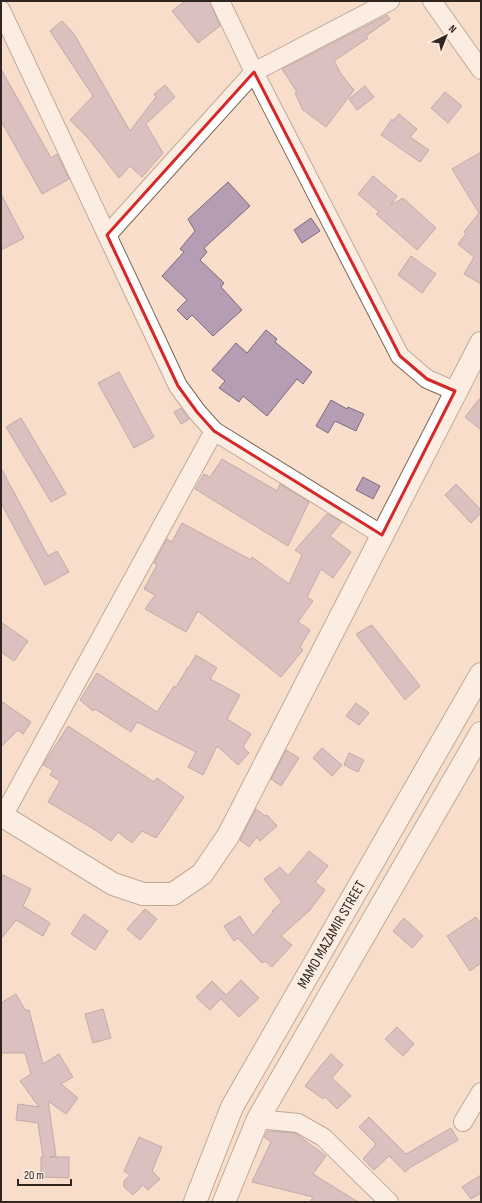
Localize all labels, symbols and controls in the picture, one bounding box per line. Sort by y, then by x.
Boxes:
north arrow [426,16,466,56]
text: N [446,22,459,36]
street label: MAMO MAZAMIR STREET [293,877,370,992]
scale bar [18,1161,71,1187]
text: 20 m [24,1168,44,1183]

